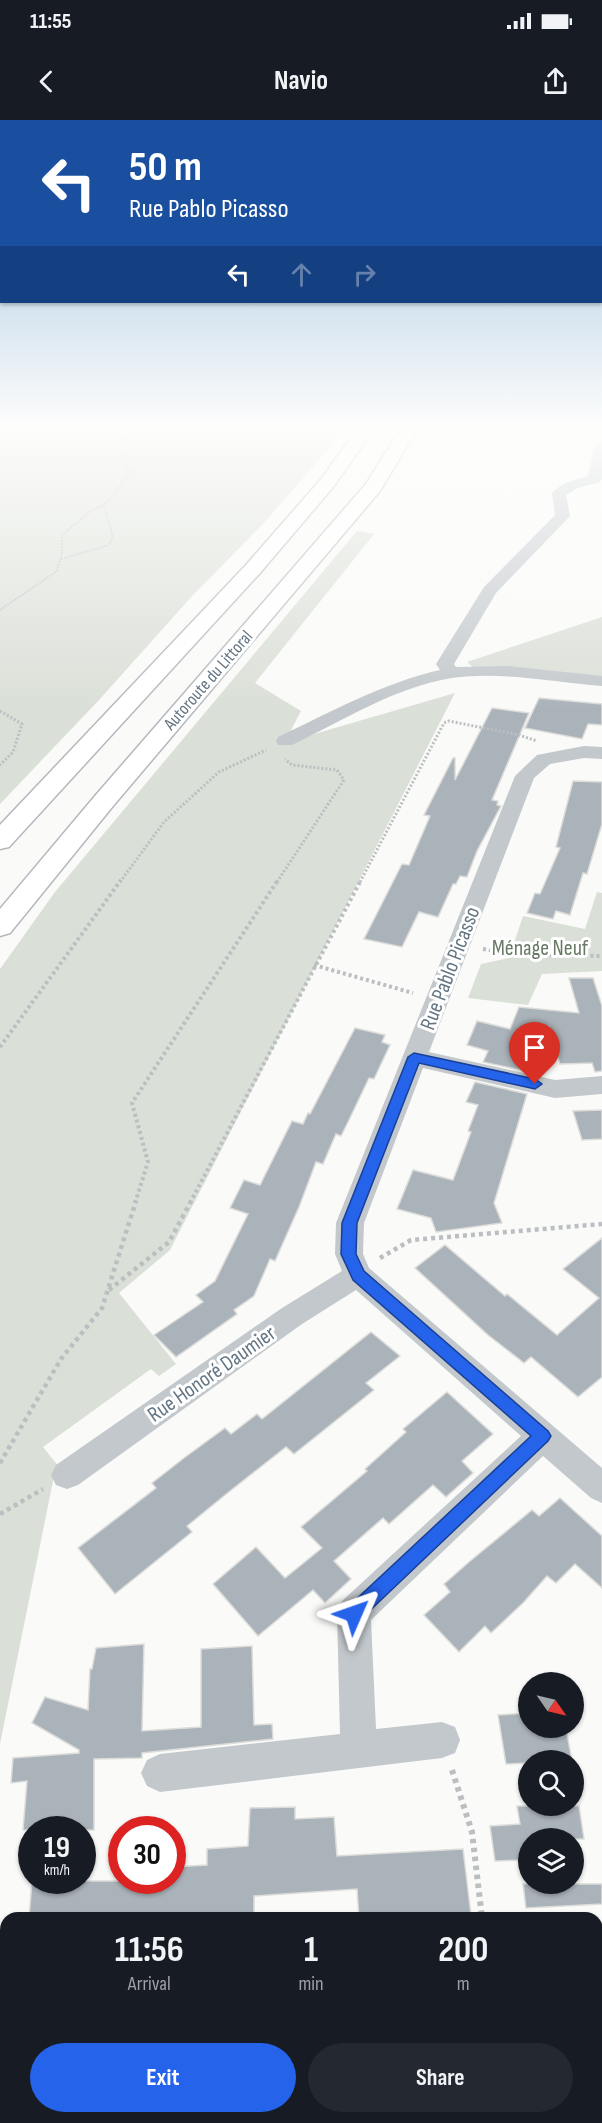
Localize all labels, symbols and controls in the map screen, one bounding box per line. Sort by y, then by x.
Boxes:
text: 11:55 [30,8,71,35]
icon: back [30,65,63,98]
text: Navio [274,65,328,97]
icon: share [539,65,572,98]
text: 50 m [129,142,202,193]
icon: left [30,144,108,222]
text: Rue Pablo Picasso [129,193,289,225]
icon: left [222,258,255,291]
icon: ahead [285,258,318,291]
icon: right [348,258,381,291]
street label: Autoroute du Littoral [159,626,257,735]
street label: Rue Pablo Picasso [414,903,486,1034]
park label: Ménage Neuf [492,935,589,962]
pin [509,1022,560,1084]
icon: arrive [518,1031,551,1064]
street label: Rue Honoré Daumier [142,1320,281,1428]
position arrow [322,1582,386,1646]
north arrow [518,1672,584,1738]
map controls [518,1672,584,1894]
button: search [518,1750,584,1816]
speed limit sign: 30 [108,1816,186,1894]
button: layers [518,1828,584,1894]
text: 19 [44,1830,70,1866]
text: km/h [44,1861,70,1880]
text: 11:56 [115,1929,184,1972]
text: 1 [304,1929,318,1972]
text: 200 [438,1929,488,1972]
text: Arrival [128,1972,171,1996]
text: min [298,1972,324,1996]
text: m [457,1972,470,1996]
button: Exit [30,2043,296,2112]
button: Share [308,2043,573,2112]

